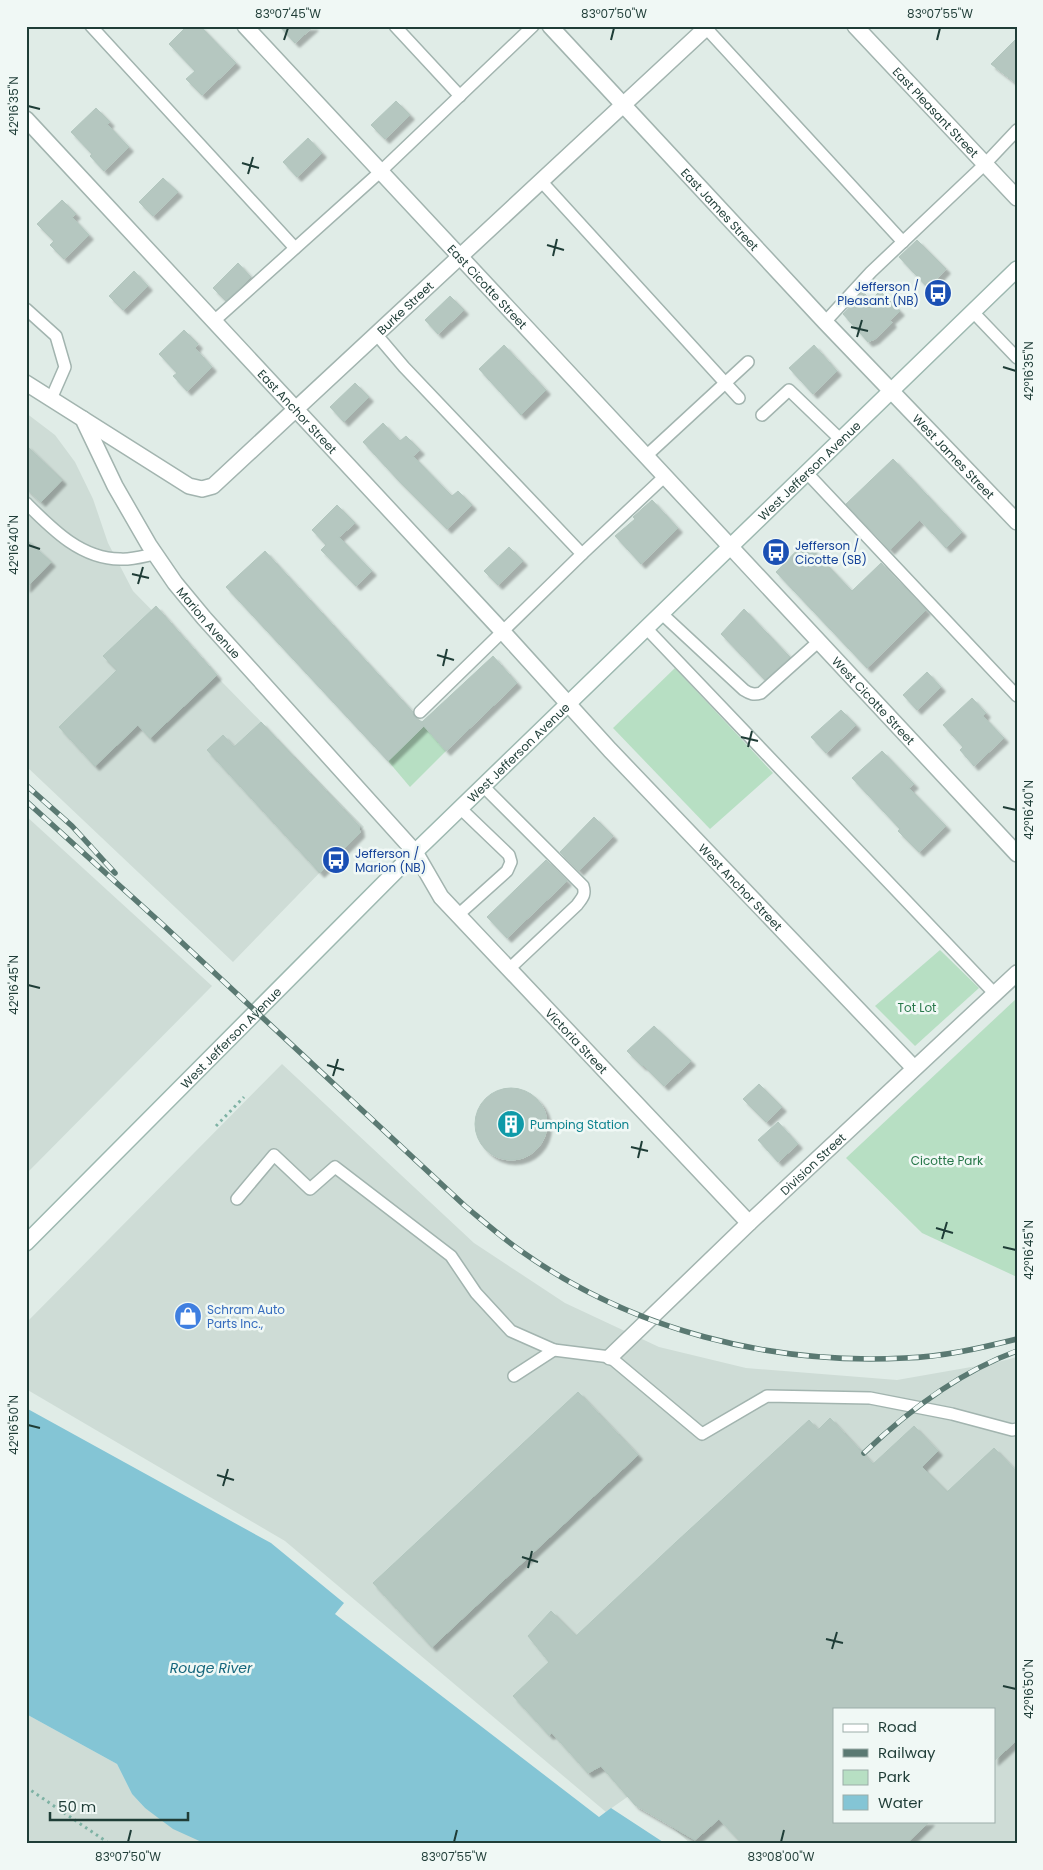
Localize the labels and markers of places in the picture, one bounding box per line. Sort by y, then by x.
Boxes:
place label: Jefferson / Pleasant (NB) [837,278,919,309]
bus stop icon: Jefferson / Pleasant (NB) [923,278,953,308]
bus stop icon: Jefferson / Cicotte (SB) [761,537,791,567]
place label: Jefferson / Cicotte (SB) [795,537,867,568]
bus stop icon: Jefferson / Marion (NB) [321,845,351,875]
place label: Jefferson / Marion (NB) [355,845,426,876]
building icon: Pumping Station [496,1109,526,1139]
place label: Pumping Station [530,1116,629,1133]
shop icon: Schram Auto Parts Inc., [173,1301,203,1331]
place label: Schram Auto Parts Inc., [207,1301,285,1332]

